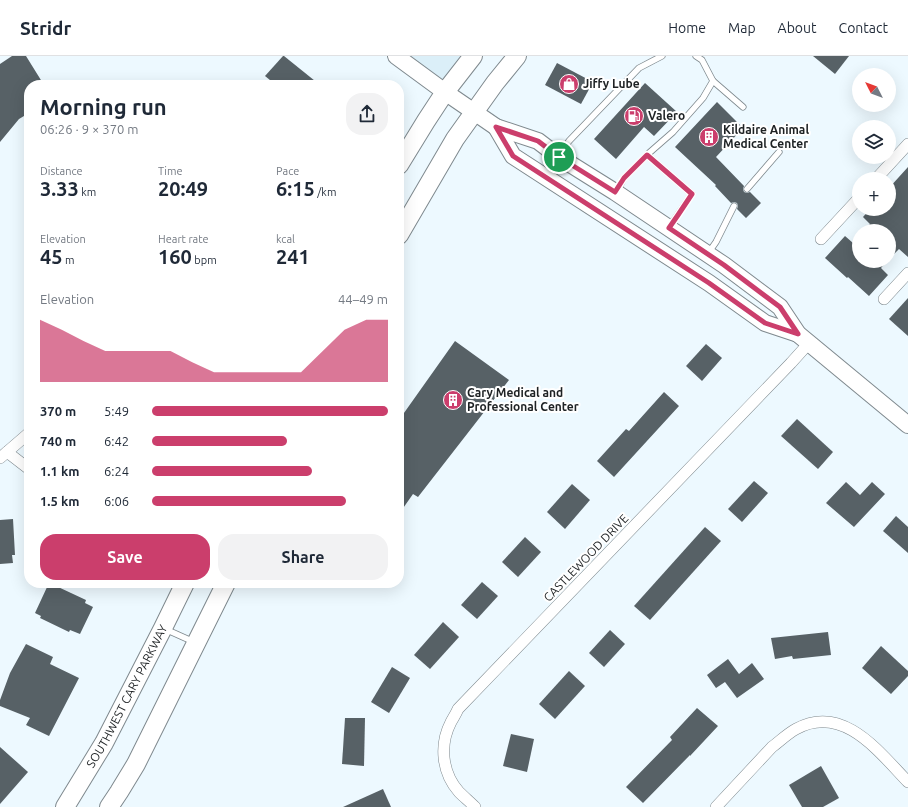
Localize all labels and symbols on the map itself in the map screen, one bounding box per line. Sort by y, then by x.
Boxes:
north arrow [852,68,896,112]
shop icon: Jiffy Lube [558,73,580,95]
place label: Jiffy Lube [583,77,640,90]
fuel station icon: Valero [623,105,645,127]
place label: Valero [648,109,685,122]
place label: Kildaire Animal Medical Center [723,123,809,150]
building icon: Kildaire Animal Medical Center [698,126,720,148]
pin [542,140,576,174]
place label: Cary Medical and Professional Center [467,386,579,413]
building icon: Cary Medical and Professional Center [442,389,464,411]
street label: CASTLEWOOD DRIVE [541,511,631,604]
street label: SOUTHWEST CARY PARKWAY [84,623,169,770]

